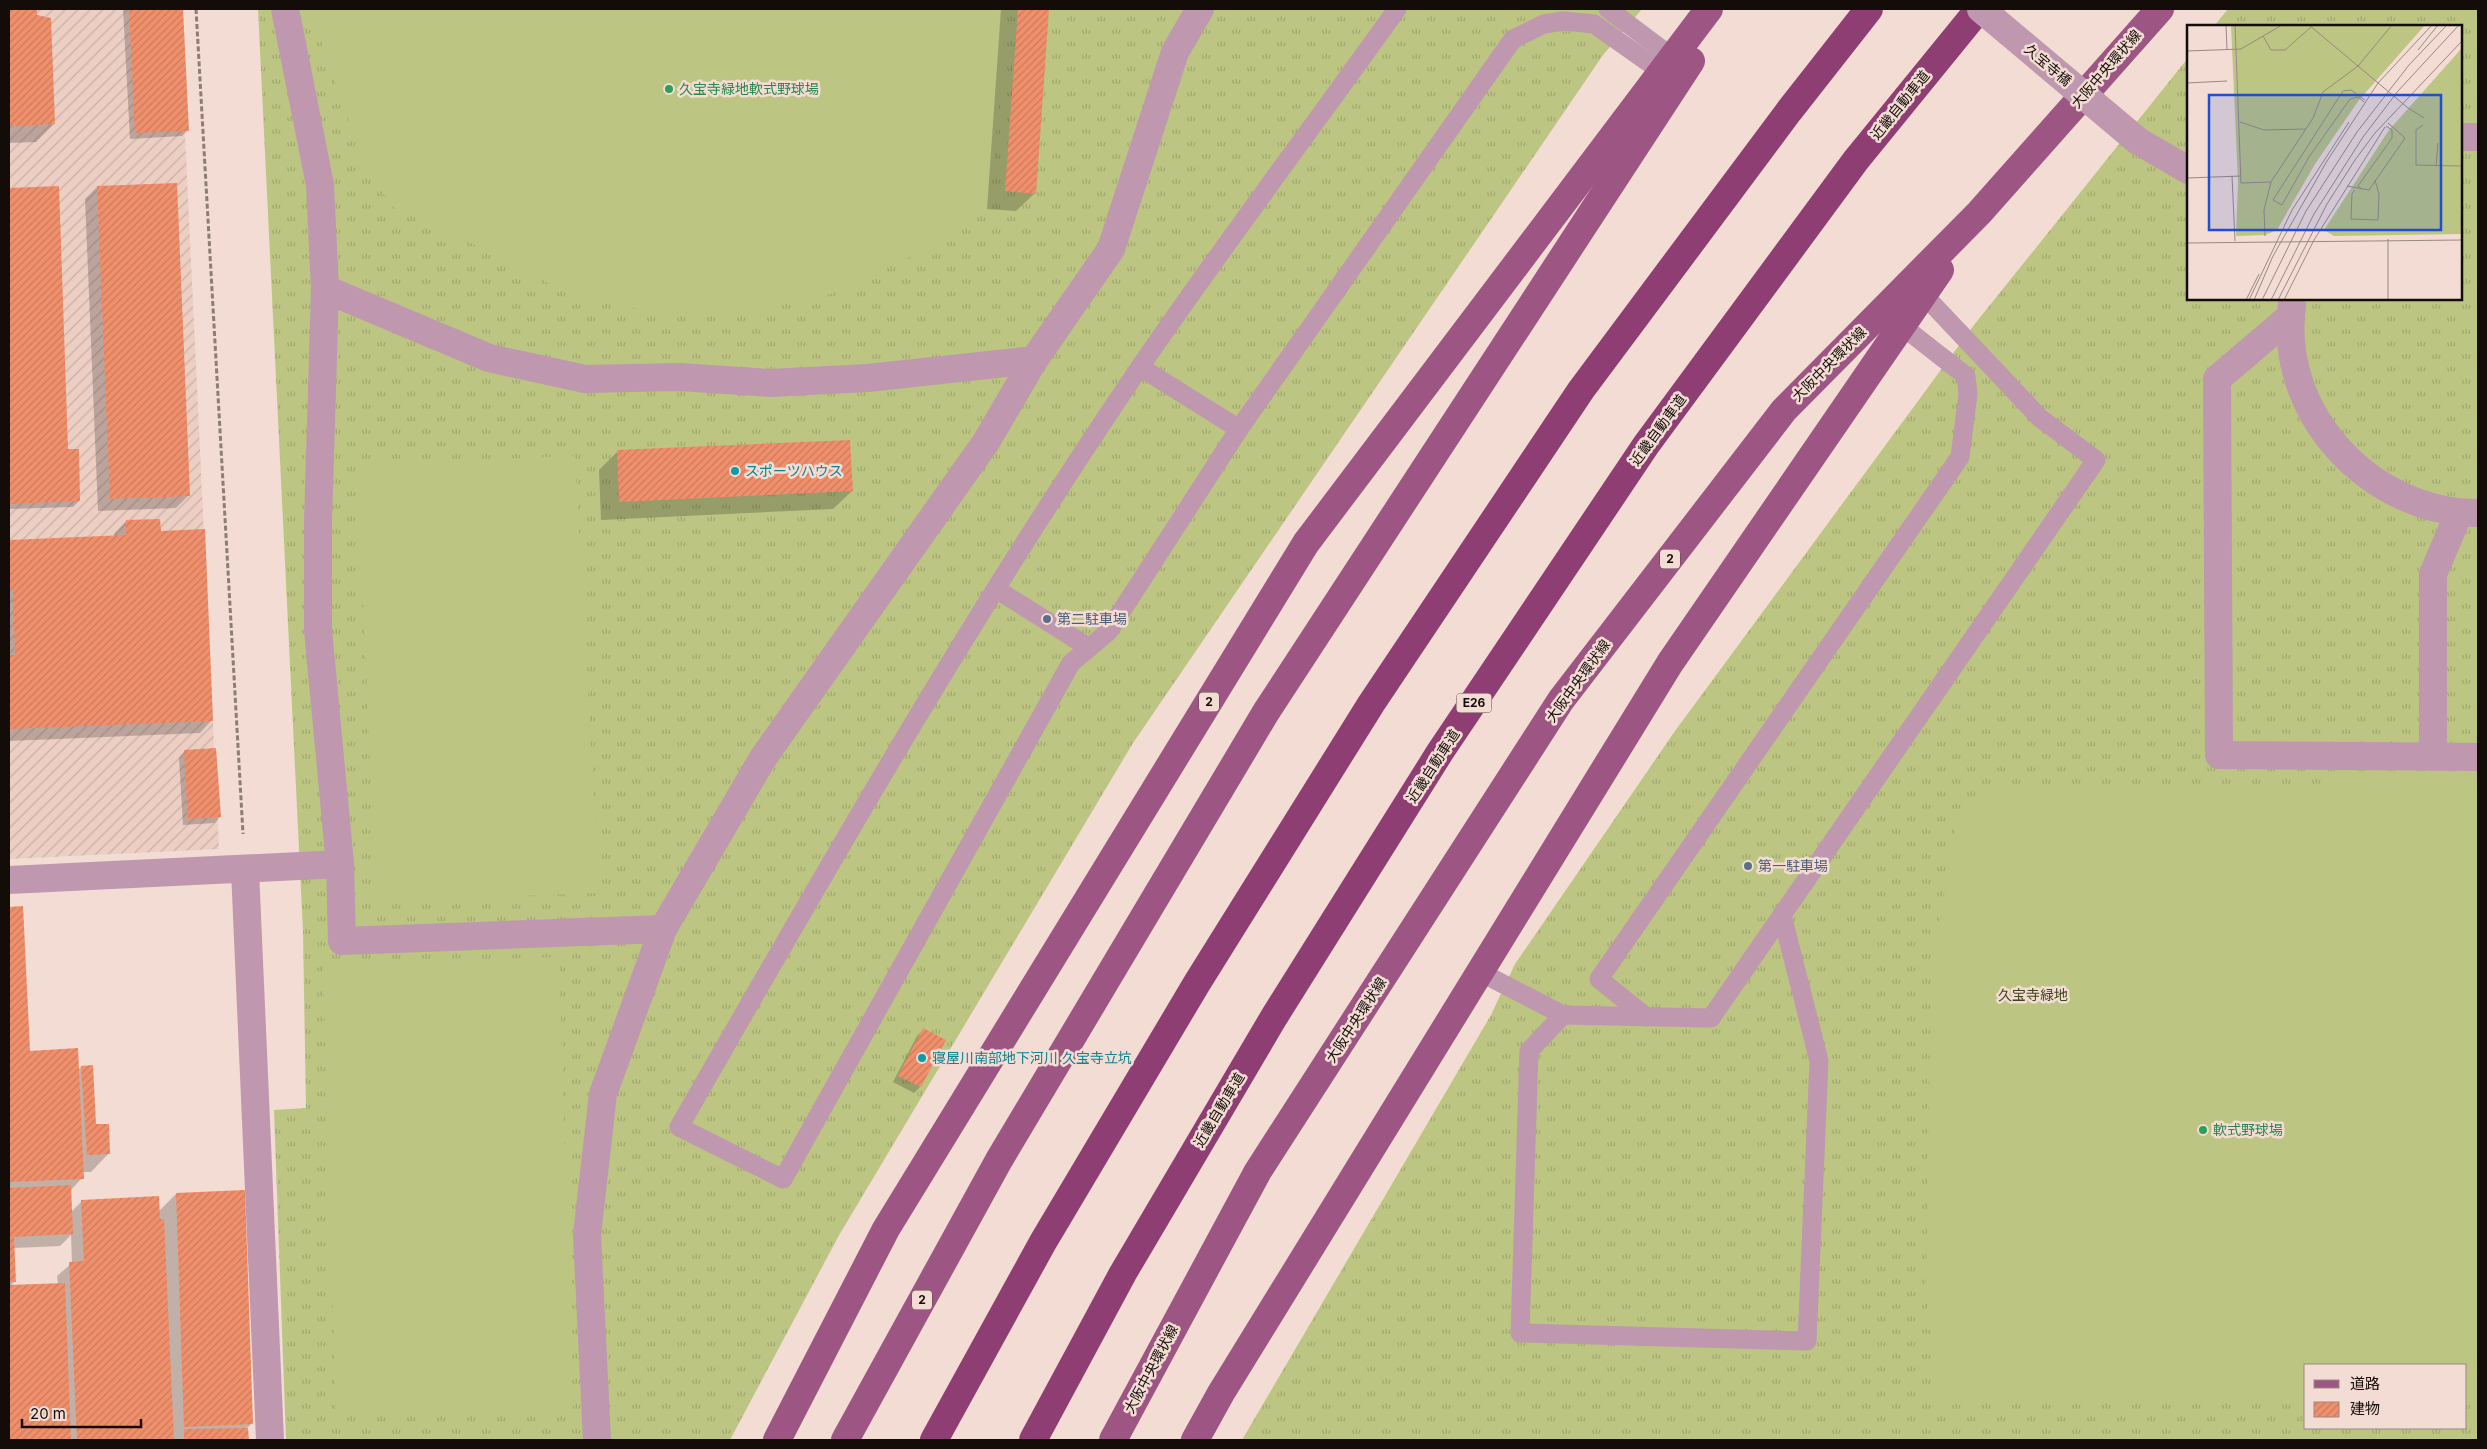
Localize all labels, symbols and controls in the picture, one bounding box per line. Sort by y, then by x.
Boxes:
inset map [2187,25,2462,300]
street label: 大阪中央環状線 [2067,26,2144,111]
street label: 久宝寺橋 [2021,40,2075,89]
street label: 近畿自動車道 [1867,67,1933,143]
place label: 久宝寺緑地軟式野球場 [679,80,819,97]
marker: 久宝寺緑地軟式野球場 [663,83,675,95]
street label: 大阪中央環状線 [1788,323,1869,404]
street label: 近畿自動車道 [1626,391,1689,469]
place label: スポーツハウス [745,462,843,479]
marker: スポーツハウス [729,465,741,477]
road number: 2 [1660,550,1680,568]
place label: 第二駐車場 [1057,610,1127,627]
marker: 第二駐車場 [1041,613,1053,625]
street label: 大阪中央環状線 [1542,636,1613,725]
road number: 2 [1199,692,1219,712]
road number: E26 [1456,694,1492,712]
street label: 近畿自動車道 [1403,726,1463,806]
place label: 第一駐車場 [1758,857,1828,874]
marker: 第一駐車場 [1742,860,1754,872]
street label: 大阪中央環状線 [1322,974,1389,1065]
park label: 久宝寺緑地 [1998,986,2068,1003]
place label: 寝屋川南部地下河川 久宝寺立坑 [932,1049,1132,1066]
marker: 寝屋川南部地下河川 久宝寺立坑 [916,1052,928,1064]
street label: 近畿自動車道 [1190,1069,1247,1150]
place label: 軟式野球場 [2213,1121,2283,1138]
marker: 軟式野球場 [2197,1124,2209,1136]
road number: 2 [912,1290,932,1310]
street label: 大阪中央環状線 [1120,1322,1181,1416]
legend [2304,1364,2467,1429]
text: 道路 [2350,1374,2380,1393]
scale bar [22,1396,141,1428]
text: 建物 [2350,1399,2380,1418]
text: 20 m [30,1404,66,1423]

